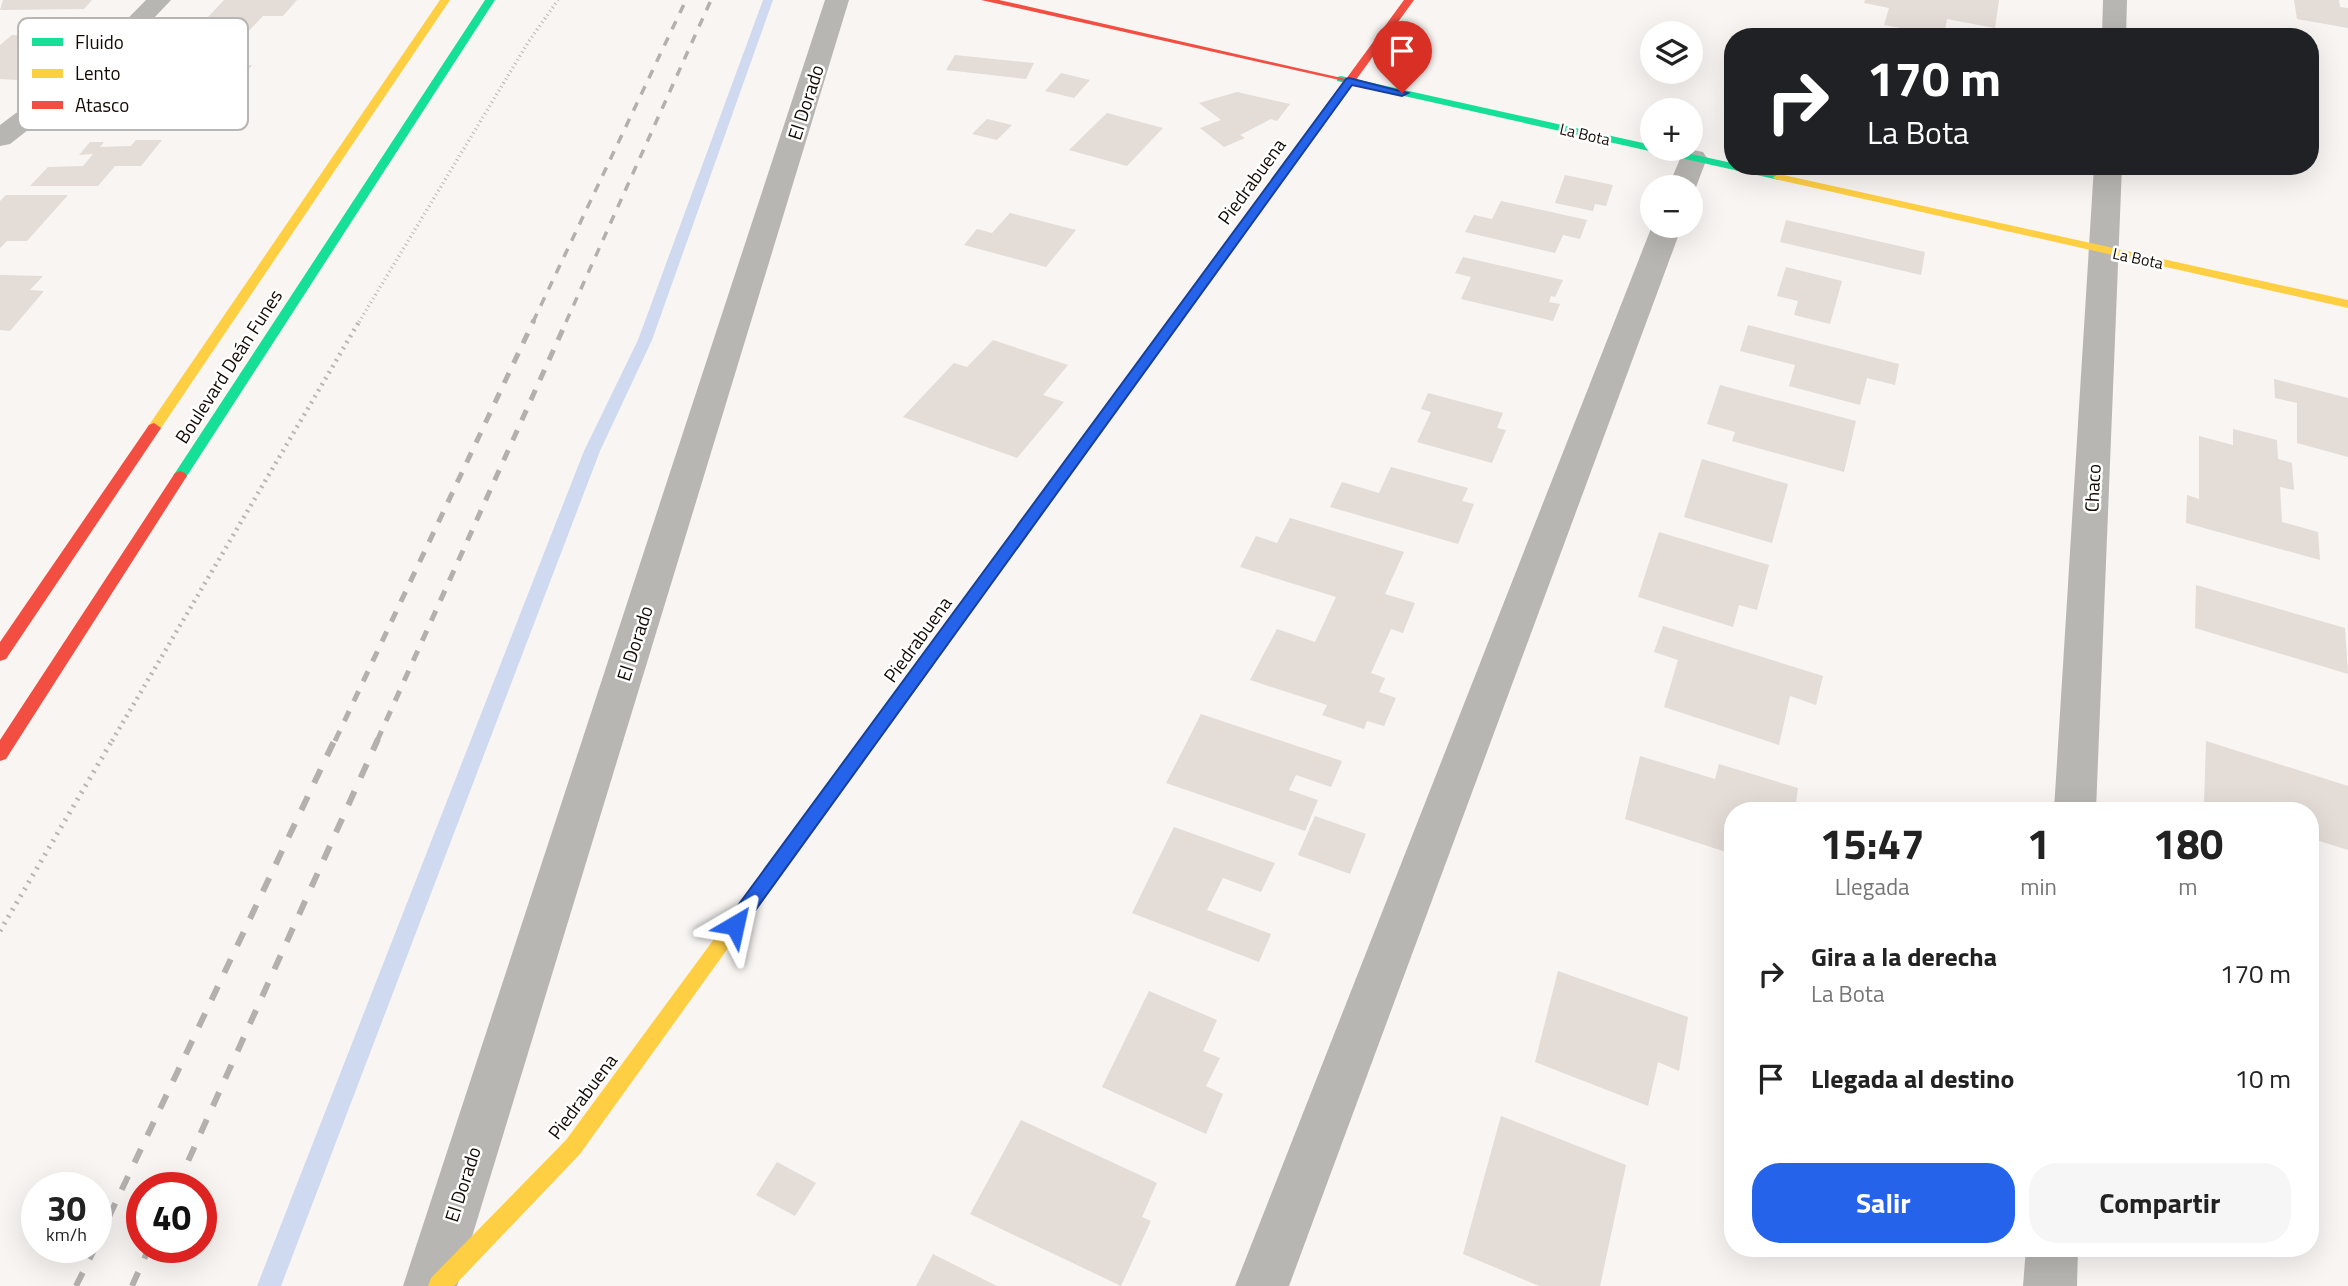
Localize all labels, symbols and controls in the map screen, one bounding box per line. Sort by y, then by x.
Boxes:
legend [18,18,248,130]
pin [1372,21,1432,93]
map controls [1640,21,1703,238]
button: layers [1640,21,1703,84]
text: Fluido [75,27,124,56]
icon: arrive [1383,32,1421,70]
text: 170 m [1867,40,2001,115]
icon: right [1752,56,1843,147]
text: Lento [75,58,120,87]
street label: El Dorado [779,61,831,143]
text: Atasco [75,90,129,119]
button: + [1640,98,1703,161]
text: La Bota [1867,108,1969,156]
street label: La Bota [1557,117,1613,151]
street label: Piedrabuena [1210,131,1293,230]
button: − [1640,175,1703,238]
street label: La Bota [2111,241,2165,275]
street label: Boulevard Deán Funes [167,283,289,449]
street label: Chaco [2076,463,2108,513]
street label: Piedrabuena [876,589,959,688]
street label: El Dorado [608,602,660,684]
text: 15:47 [1820,811,1925,875]
text: 1 [2027,811,2050,875]
text: 180 [2153,811,2223,875]
text: Llegada [1835,869,1910,904]
text: min [2020,869,2057,904]
text: m [2178,869,2198,904]
position arrow [698,888,772,962]
text: Gira a la derecha [1811,937,1997,976]
text: 170 m [2220,954,2291,993]
icon: right [1752,955,1790,993]
text: La Bota [1811,976,1884,1011]
street label: Piedrabuena [540,1047,624,1145]
text: Llegada al destino [1811,1059,2014,1098]
text: 10 m [2234,1059,2291,1098]
icon: arrive [1752,1060,1790,1098]
street label: El Dorado [436,1143,488,1225]
button: Salir [1752,1163,2015,1243]
button: Compartir [2029,1163,2291,1243]
speed limit sign: 40 [126,1172,217,1263]
text: 30 [47,1181,86,1235]
text: km/h [46,1221,87,1248]

